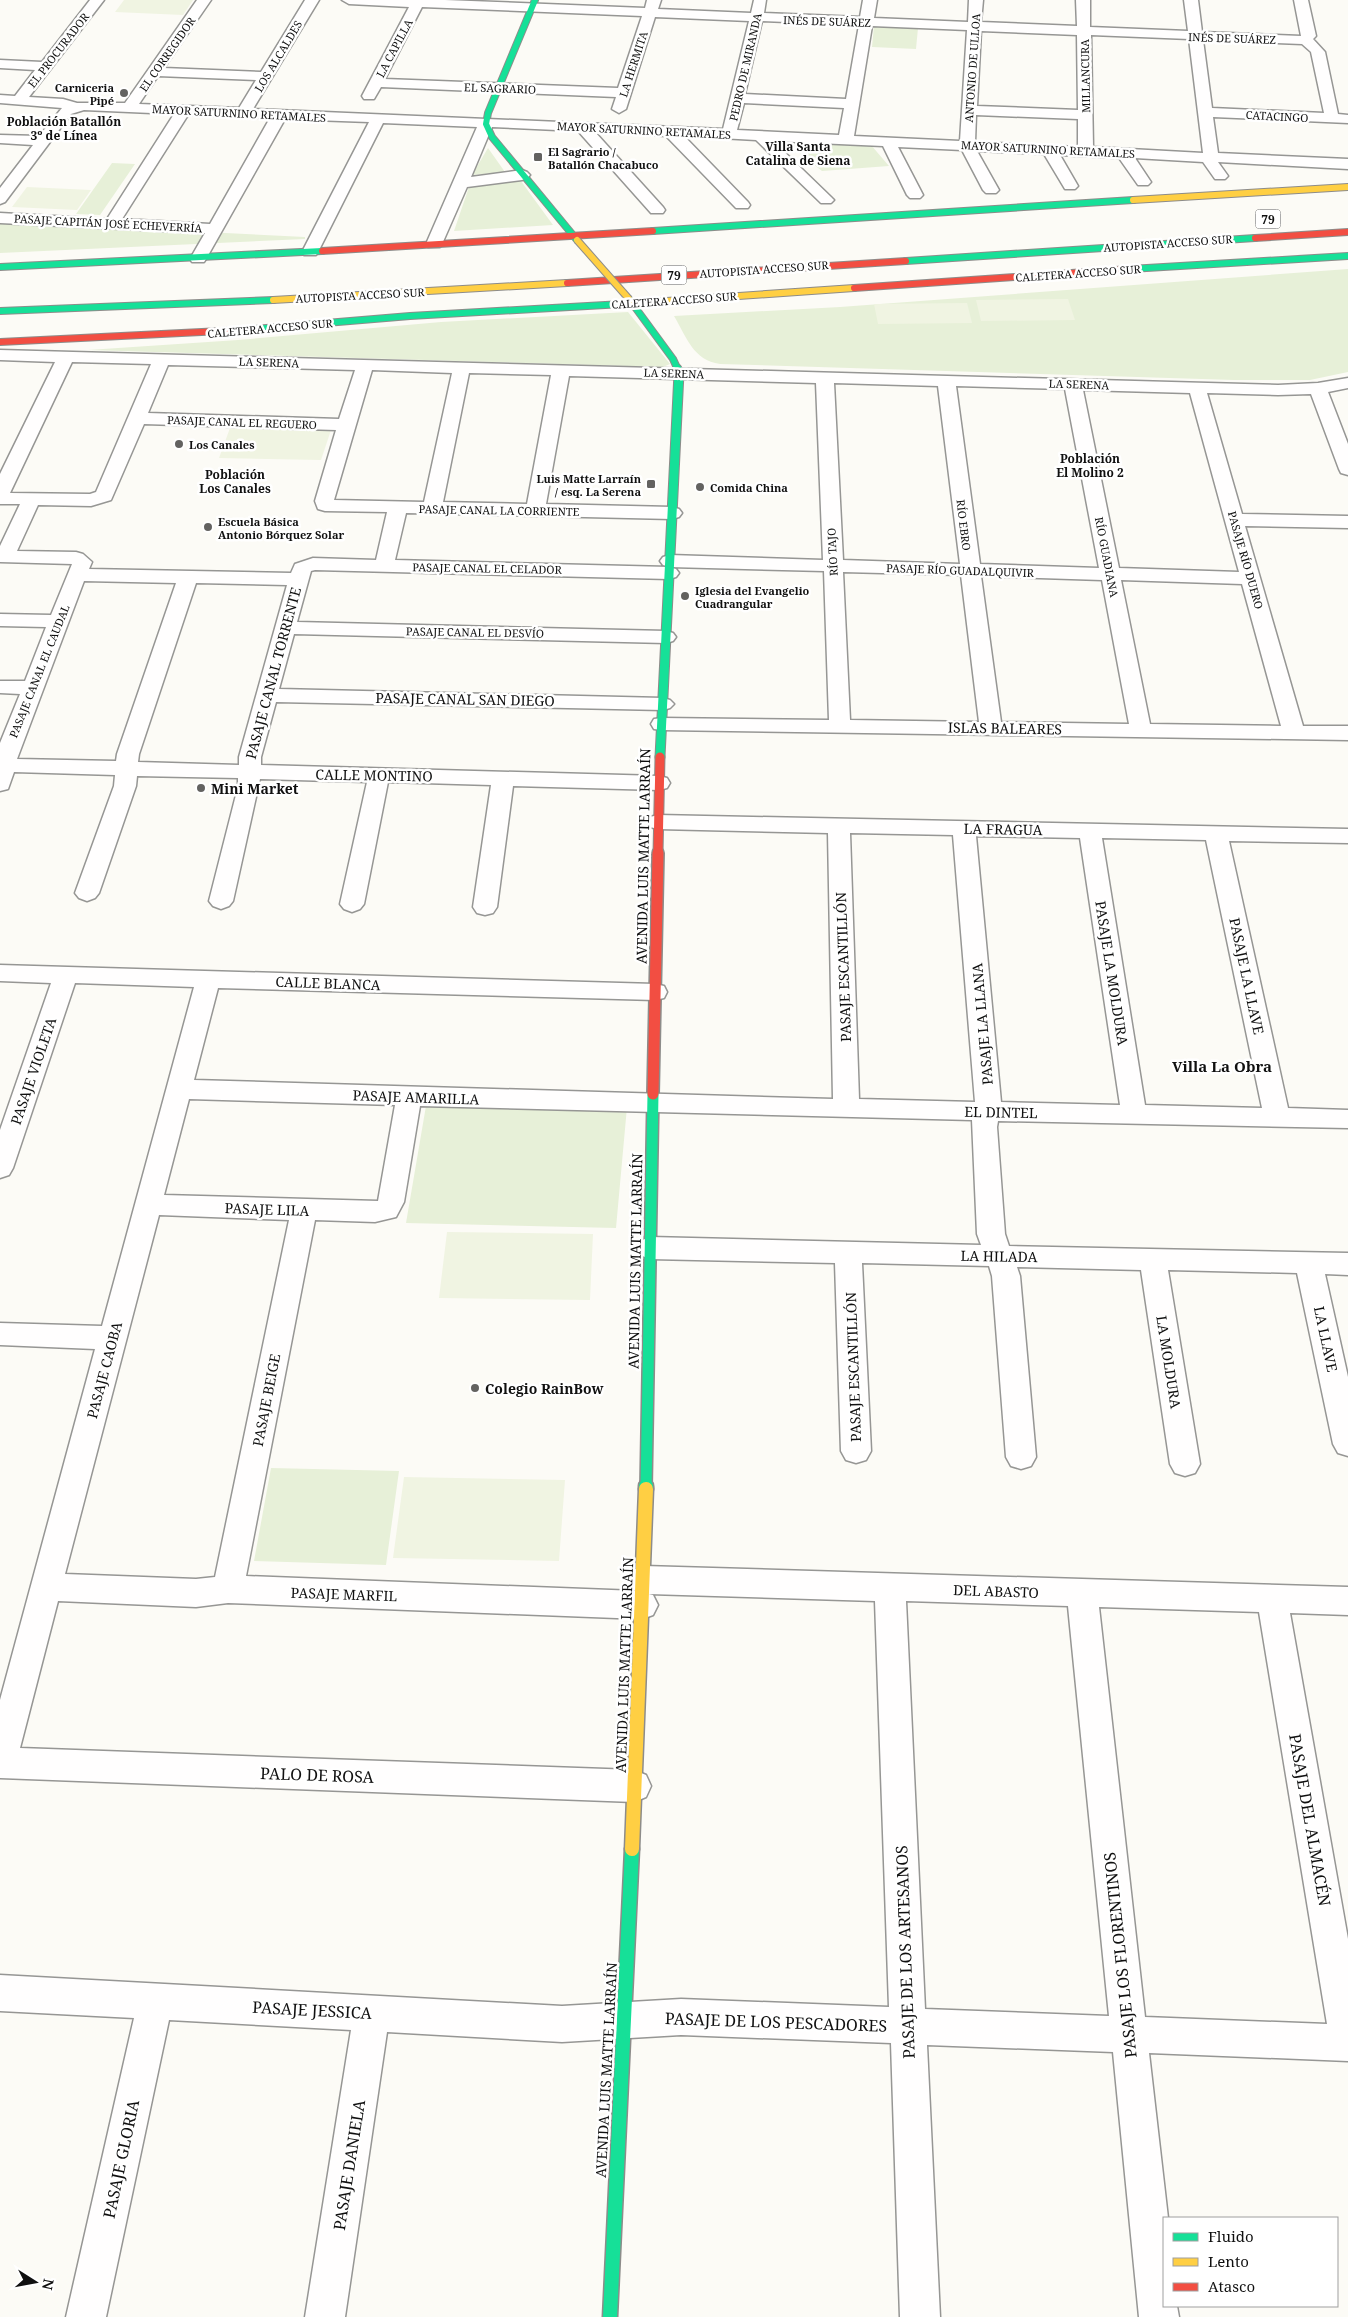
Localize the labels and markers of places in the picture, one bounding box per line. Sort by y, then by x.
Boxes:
place label: Carniceria Pipé [55,80,114,108]
marker: Carniceria Pipé [118,87,130,99]
place label: El Sagrario / Batallón Chacabuco [548,144,659,172]
marker: El Sagrario / Batallón Chacabuco [532,151,544,163]
place label: Los Canales [189,437,254,452]
marker: Los Canales [173,438,185,450]
place label: Luis Matte Larraín / esq. La Serena [536,471,642,499]
marker: Luis Matte Larraín / esq. La Serena [645,478,657,490]
place label: Comida China [710,480,788,495]
marker: Comida China [694,481,706,493]
place label: Escuela Básica Antonio Bórquez Solar [218,514,345,542]
marker: Escuela Básica Antonio Bórquez Solar [202,521,214,533]
place label: Iglesia del Evangelio Cuadrangular [695,583,810,611]
marker: Iglesia del Evangelio Cuadrangular [679,590,691,602]
place label: Mini Market [211,779,299,798]
marker: Mini Market [195,782,207,794]
place label: Colegio RainBow [485,1379,604,1398]
marker: Colegio RainBow [469,1382,481,1394]

